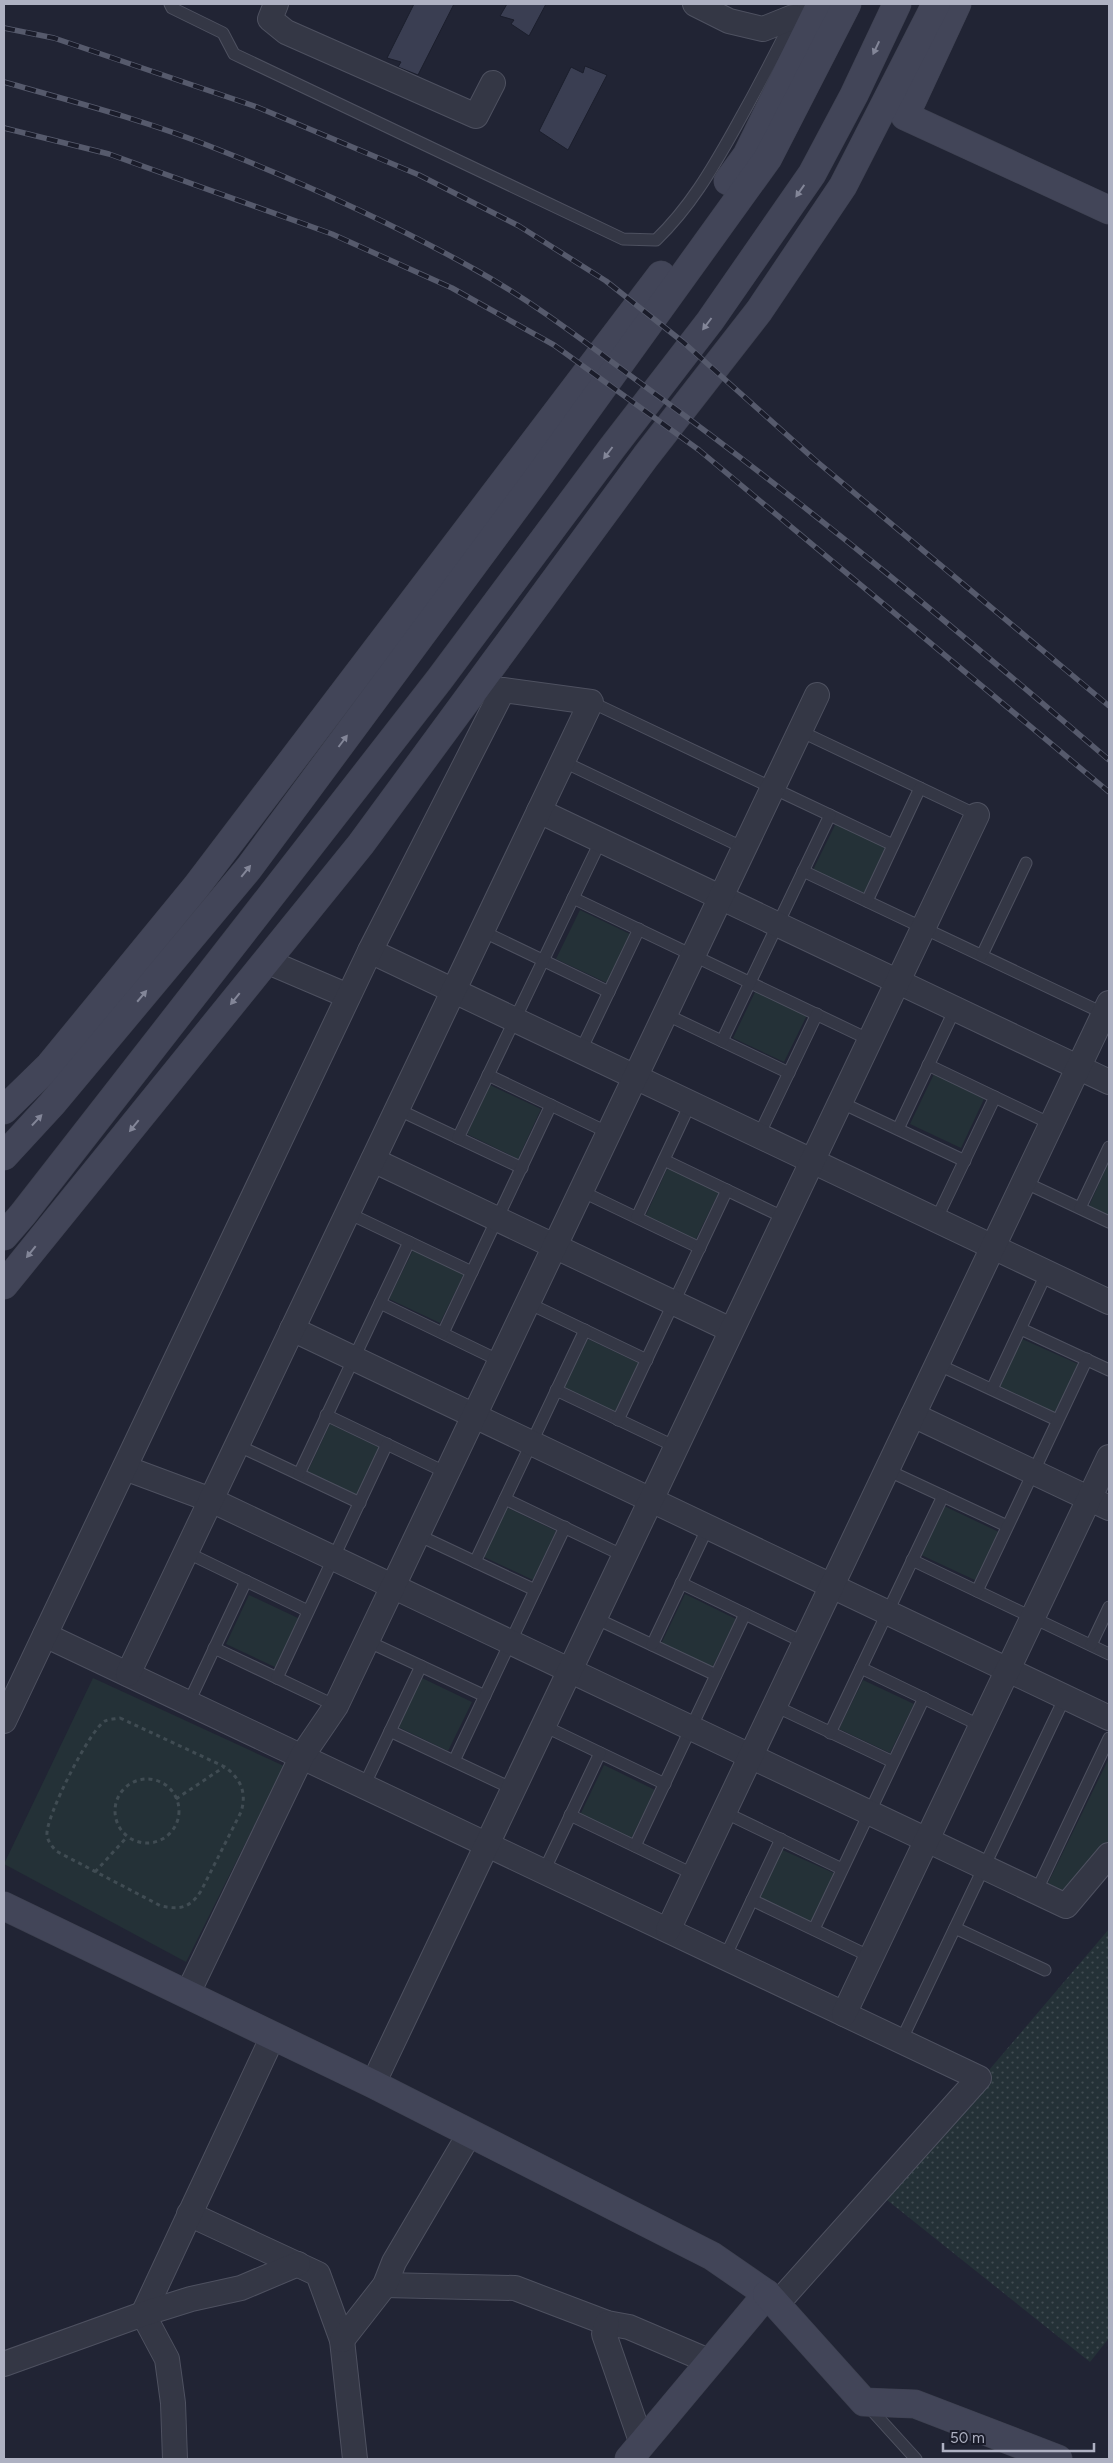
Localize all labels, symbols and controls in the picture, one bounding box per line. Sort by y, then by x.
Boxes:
one-way arrow [872,41,880,55]
one-way arrow [795,185,805,198]
one-way arrow [702,317,712,331]
one-way arrow [603,446,613,460]
one-way arrow [337,735,348,748]
one-way arrow [240,865,251,878]
one-way arrow [136,990,147,1003]
one-way arrow [230,993,241,1006]
one-way arrow [31,1115,43,1127]
one-way arrow [128,1119,139,1132]
one-way arrow [25,1245,36,1258]
scale bar [943,2420,1094,2452]
text: 50 m [950,2429,985,2447]

